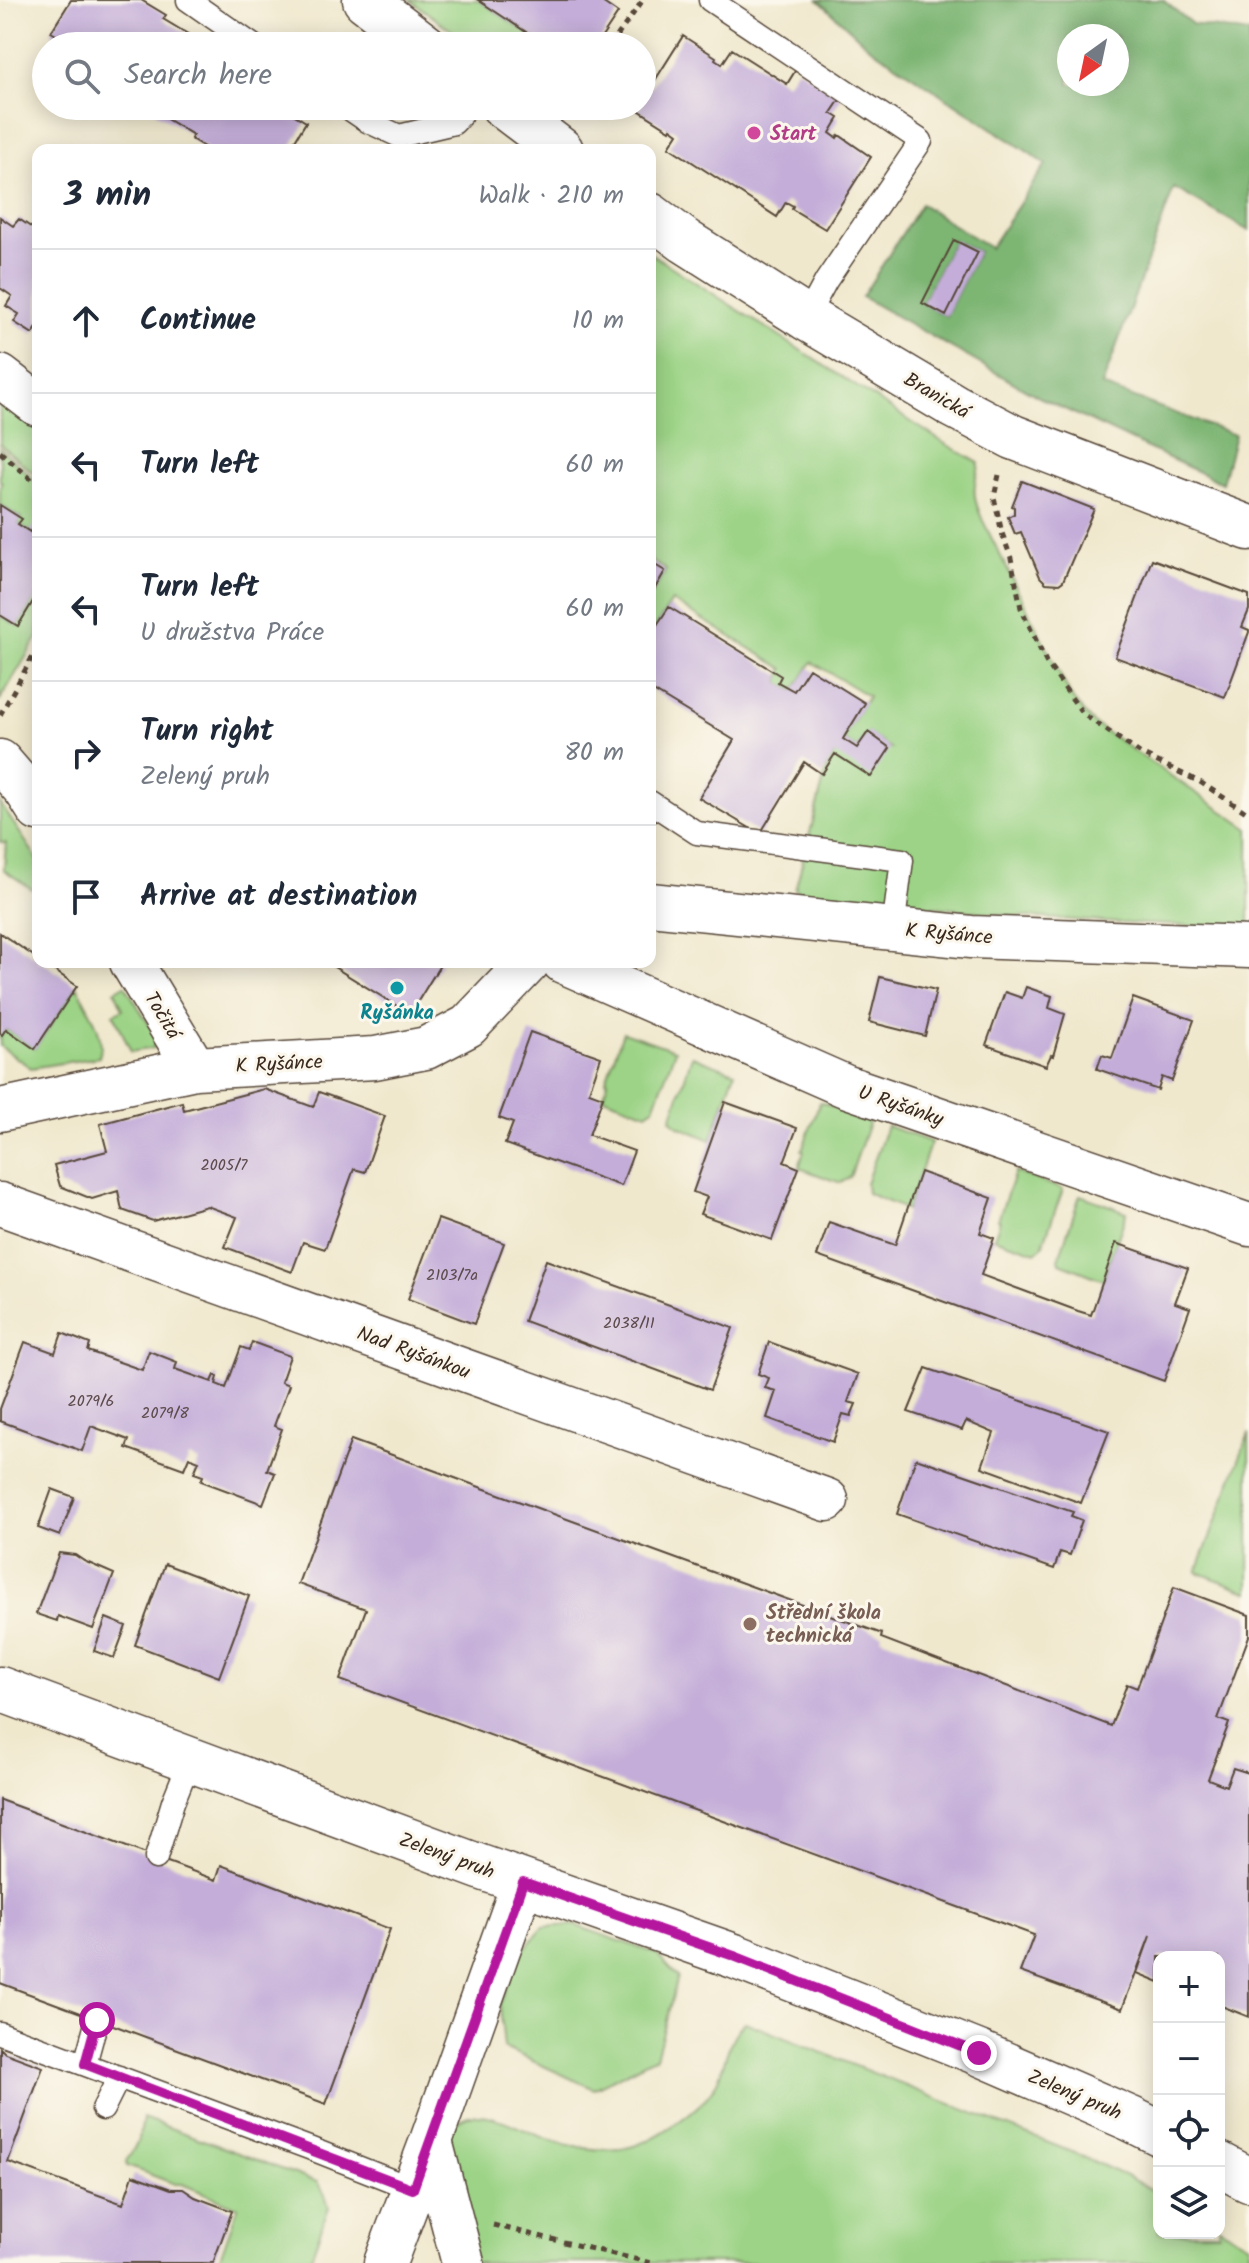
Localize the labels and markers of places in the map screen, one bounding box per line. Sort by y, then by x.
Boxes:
place label: Start [770,119,818,151]
marker: Start [745,124,763,142]
marker: Ryšánka [388,979,406,997]
place label: Ryšánka [360,998,434,1030]
place label: Střední škola technická [766,1598,881,1653]
marker: Střední škola technická [741,1615,759,1633]

